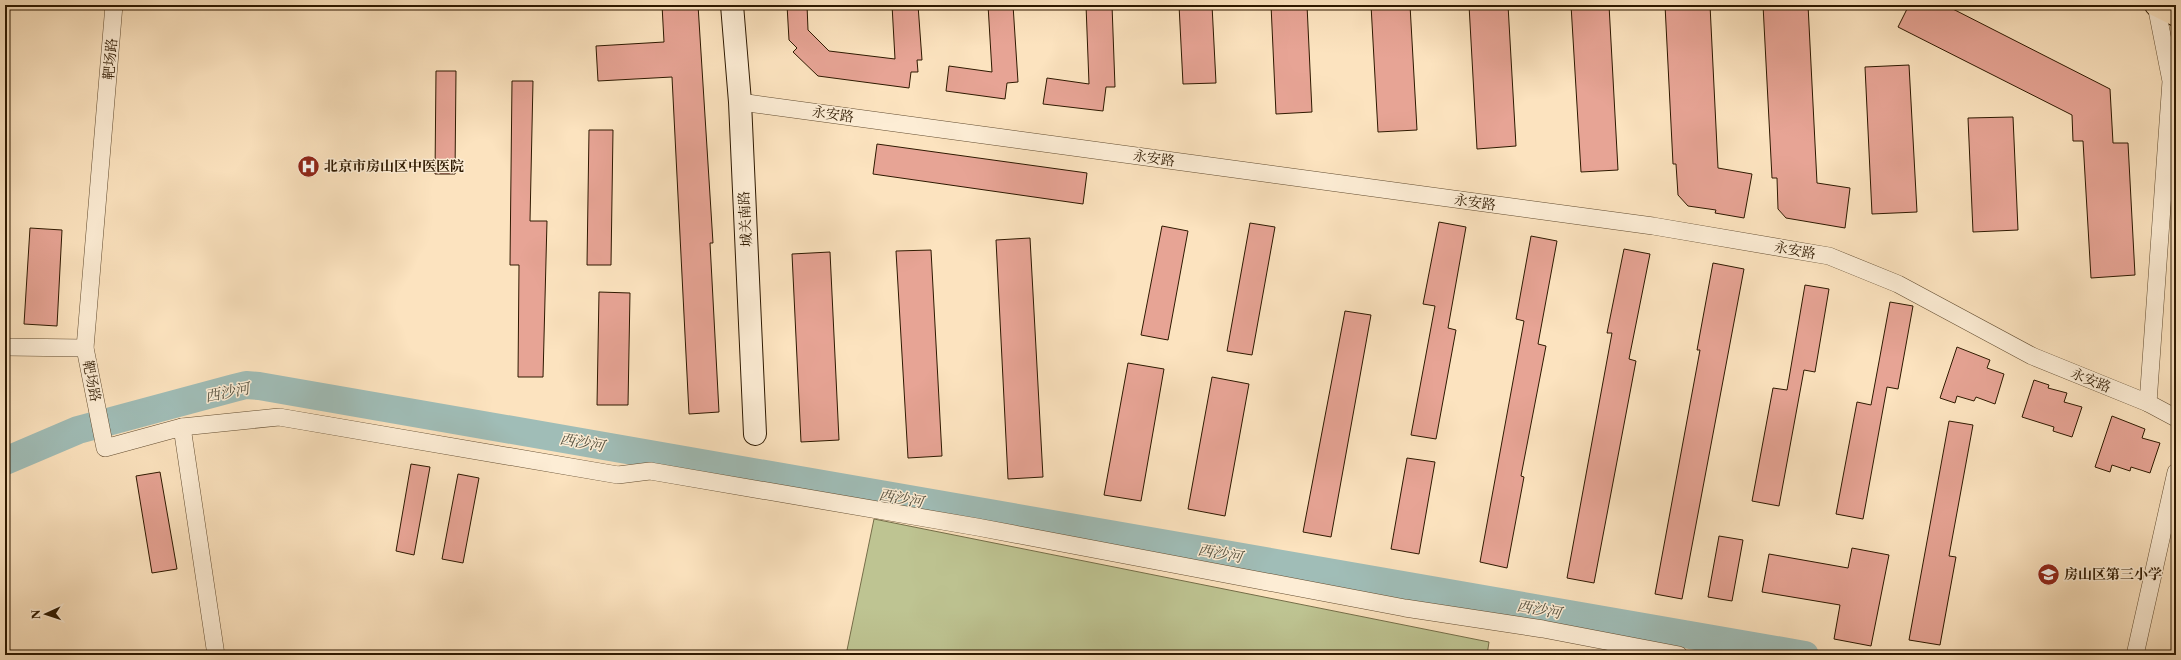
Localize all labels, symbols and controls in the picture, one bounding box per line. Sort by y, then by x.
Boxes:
street label: 靶场路 [99,37,121,81]
street label: 永安路 [811,102,855,126]
street label: 永安路 [1132,146,1176,170]
hospital icon: 北京市房山区中医医院 [296,153,322,179]
place label: 北京市房山区中医医院 [324,157,464,175]
street label: 永安路 [1453,190,1497,214]
street label: 城关南路 [735,191,755,247]
street label: 永安路 [1773,237,1817,263]
street label: 靶场路 [79,359,105,403]
street label: 永安路 [2068,364,2114,396]
water label: 西沙河 [203,378,254,406]
water label: 西沙河 [558,429,609,456]
water label: 西沙河 [877,485,928,512]
water label: 西沙河 [1196,540,1247,567]
school or university icon: 房山区第三小学 [2035,561,2061,587]
place label: 房山区第三小学 [2064,565,2162,583]
north arrow [26,594,66,634]
water label: 西沙河 [1515,596,1566,623]
text: N [29,609,43,620]

